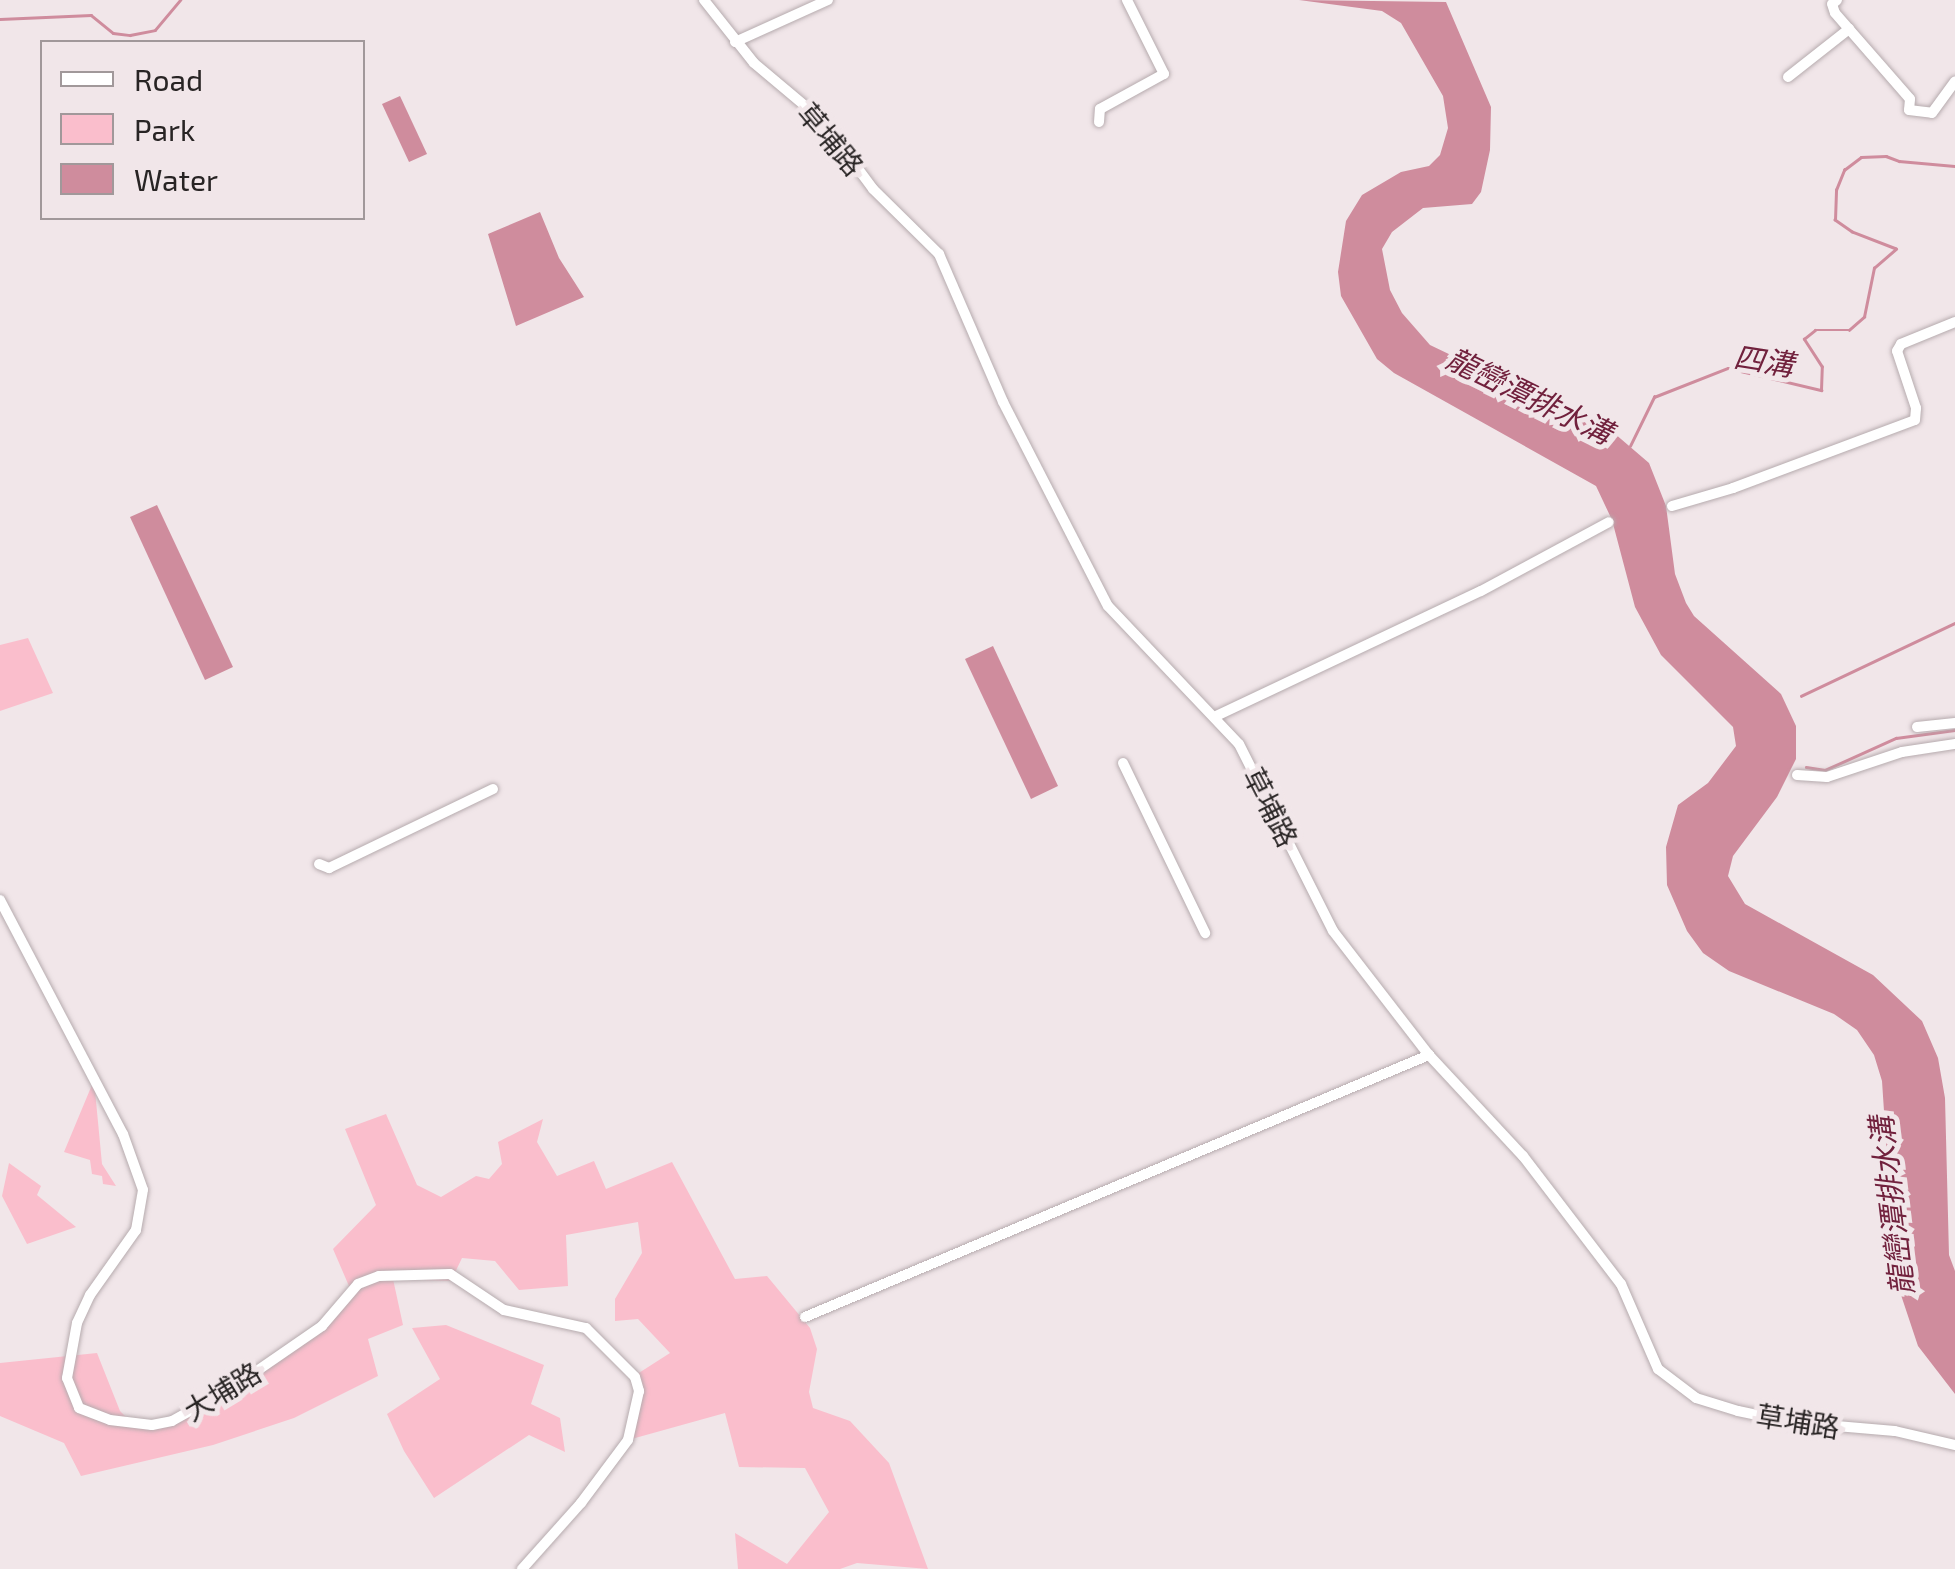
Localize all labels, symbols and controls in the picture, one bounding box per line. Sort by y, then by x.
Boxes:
legend [40,40,365,220]
text: Road [134,61,203,97]
street label: 草埔路 [791,96,871,182]
text: Park [134,111,195,147]
text: Water [134,161,218,197]
water label: 四溝 [1732,338,1796,382]
water label: 龍巒潭排水溝 [1441,339,1619,451]
street label: 草埔路 [1237,762,1305,852]
water label: 龍巒潭排水溝 [1862,1114,1920,1298]
street label: 大埔路 [177,1355,267,1427]
street label: 草埔路 [1754,1398,1842,1444]

